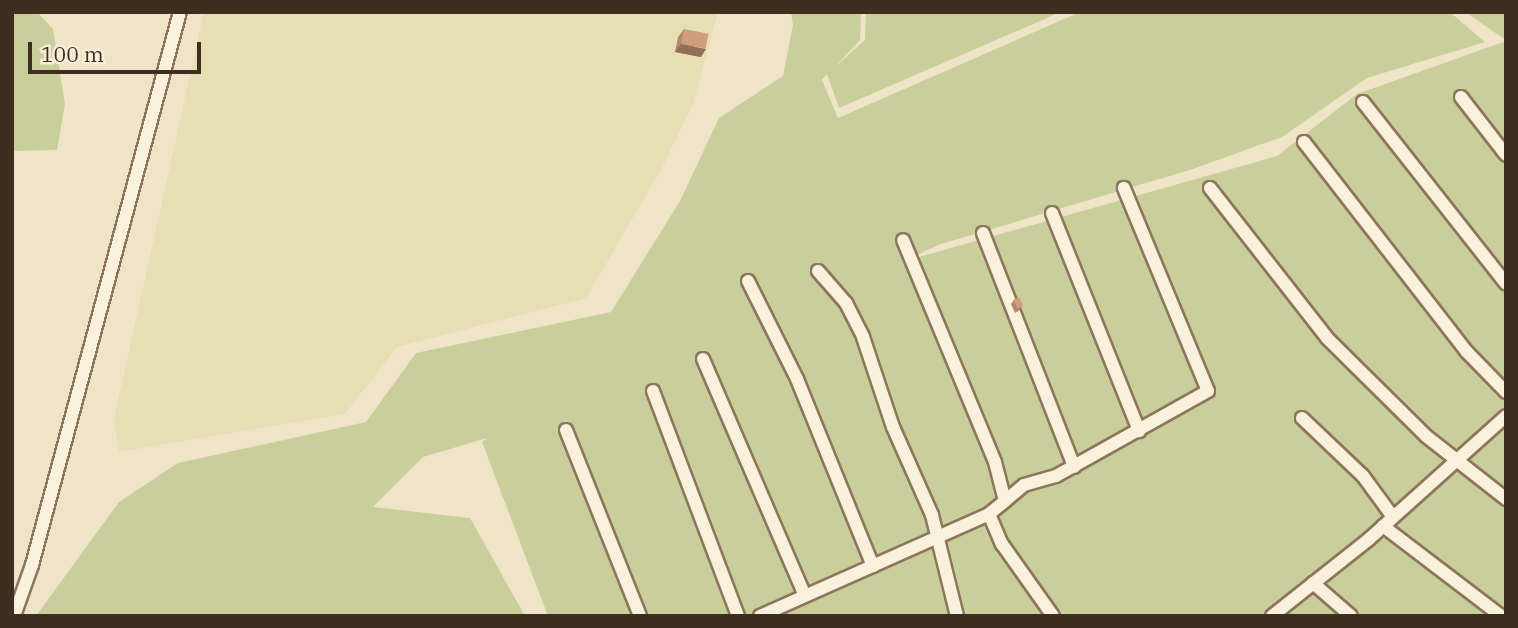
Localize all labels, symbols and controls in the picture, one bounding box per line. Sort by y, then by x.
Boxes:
scale bar [32,28,205,72]
text: 100 m [41,40,104,68]

